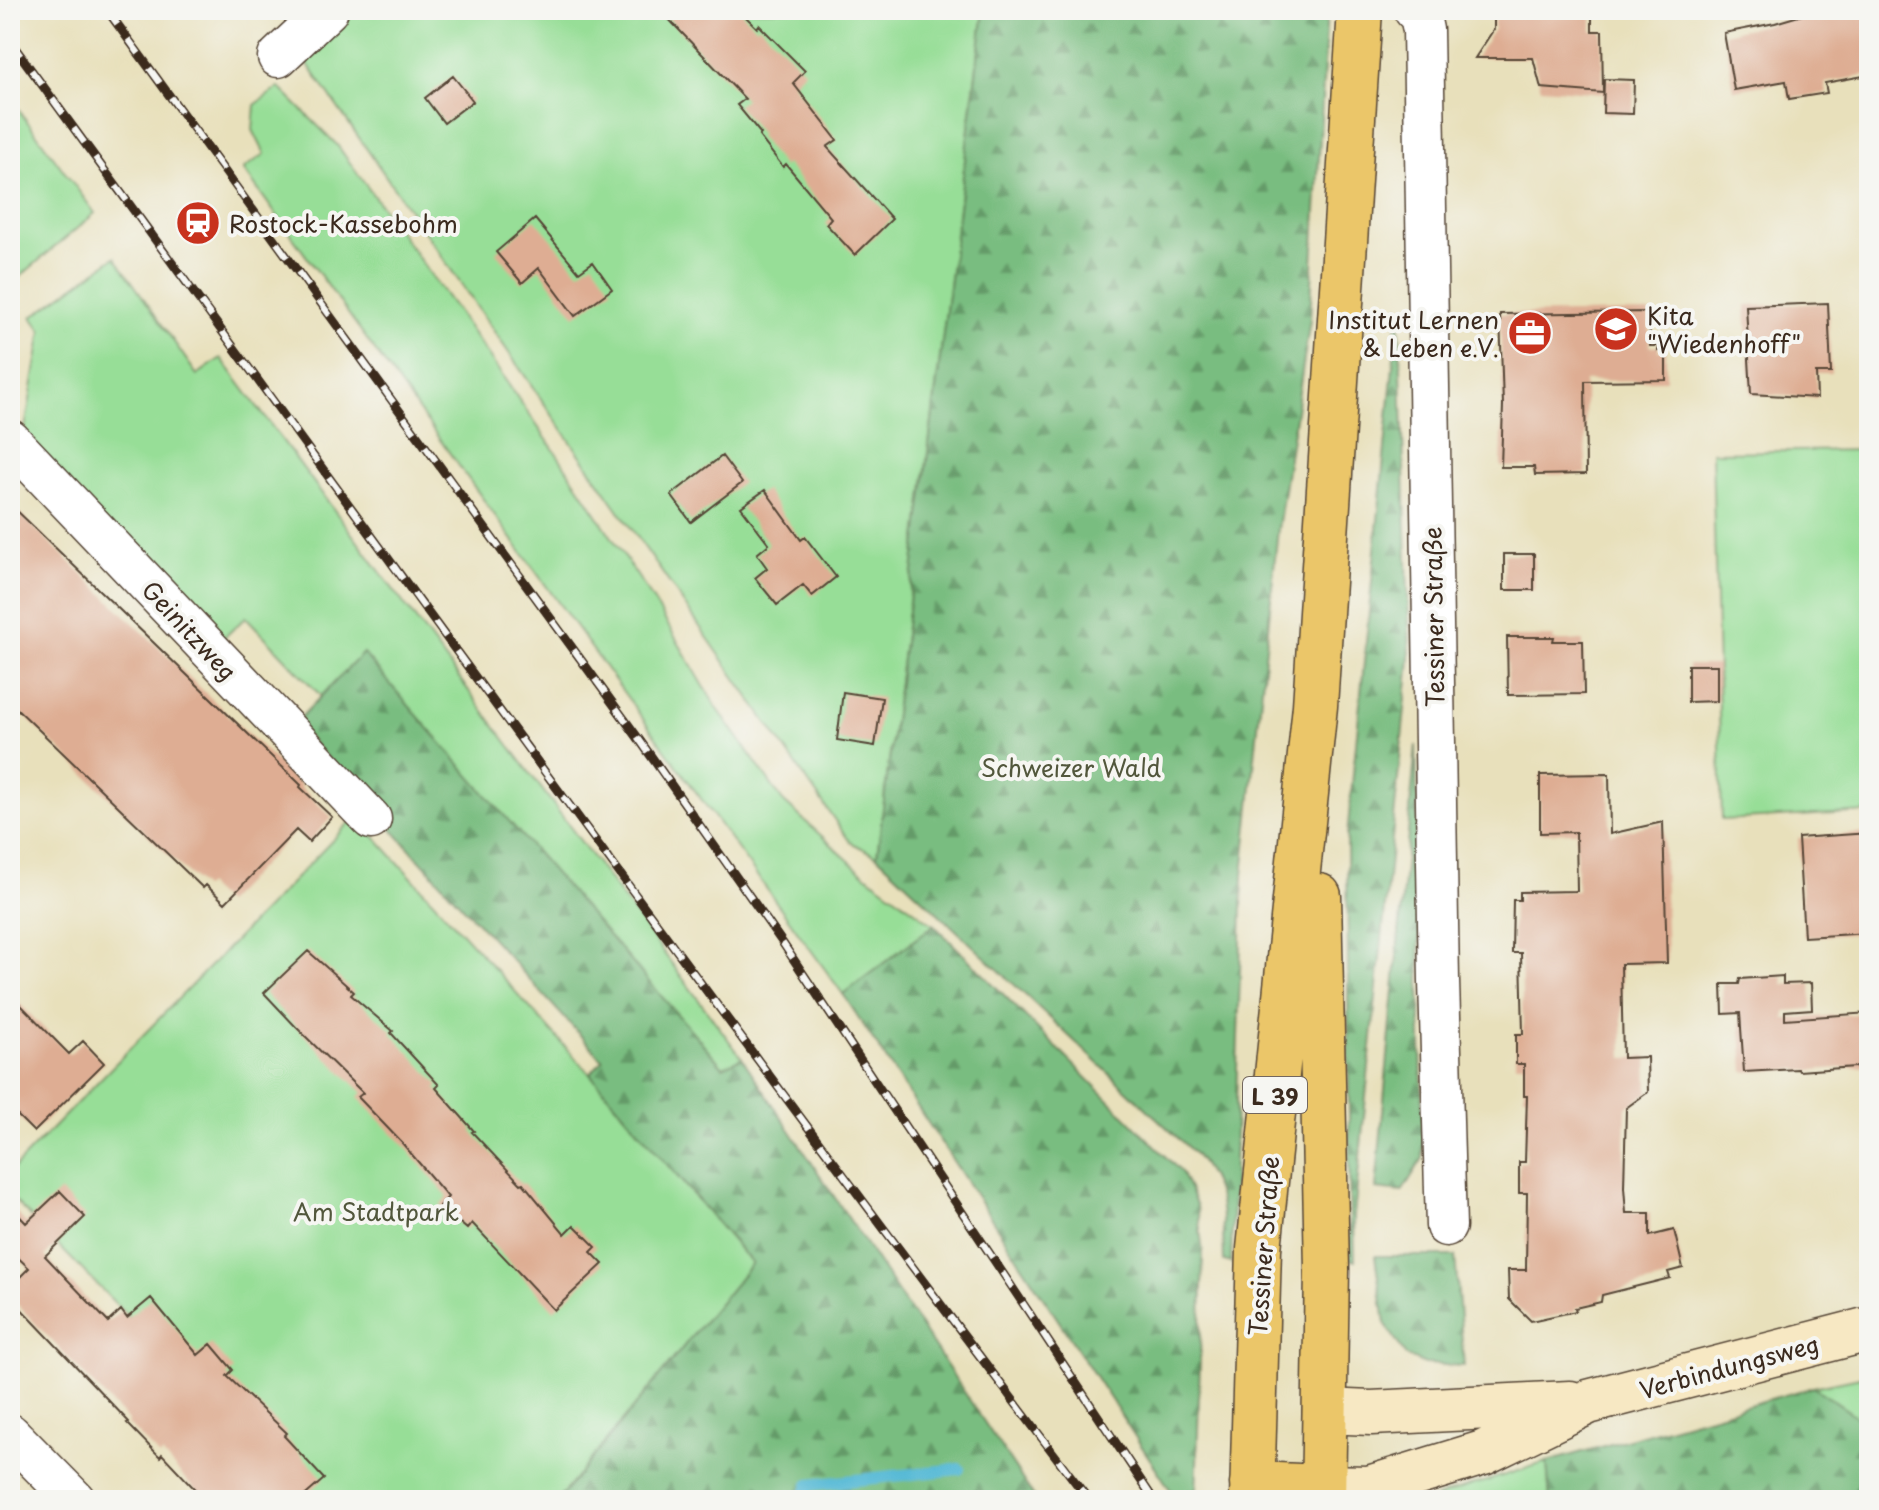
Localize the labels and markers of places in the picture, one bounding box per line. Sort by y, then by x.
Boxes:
station icon: Rostock-Kassebohm [174,199,222,247]
place label: Rostock-Kassebohm [229,205,458,241]
place label: Kita "Wiedenhoff" [1647,297,1801,361]
place label: Institut Lernen & Leben e.V. [1328,301,1499,365]
school or university icon: Kita "Wiedenhoff" [1592,305,1640,353]
office icon: Institut Lernen & Leben e.V. [1506,309,1554,357]

